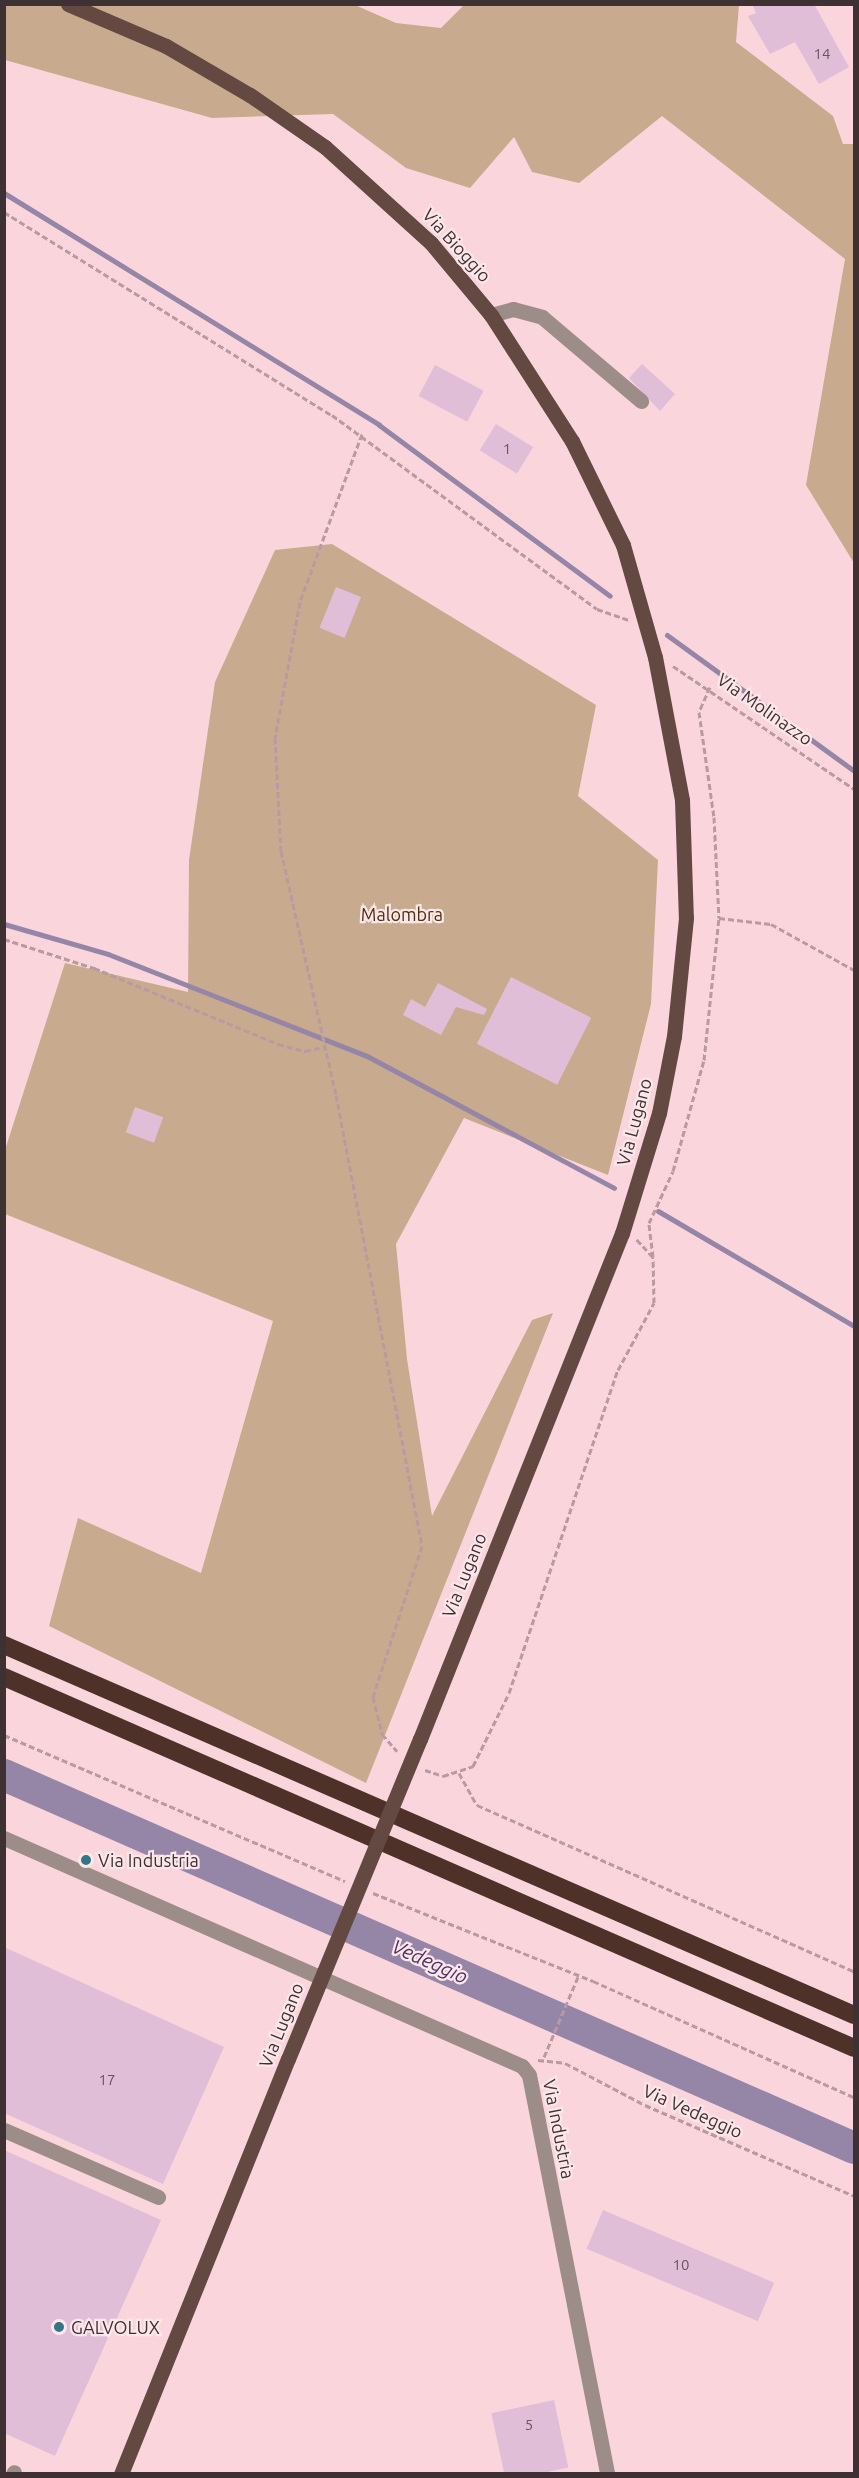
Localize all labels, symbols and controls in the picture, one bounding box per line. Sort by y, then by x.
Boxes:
house number: 14 [814,45,830,63]
street label: Via Bioggio [418,204,496,286]
house number: 1 [503,440,511,458]
street label: Via Molinazzo [713,668,817,750]
park label: Malombra [361,903,443,925]
street label: Via Lugano [612,1076,656,1168]
street label: Via Lugano [437,1529,491,1621]
place label: Via Industria [98,1849,199,1871]
marker: Via Industria [79,1853,93,1867]
water label: Vedeggio [388,1934,472,1988]
street label: Via Lugano [254,1979,308,2071]
house number: 17 [99,2071,115,2089]
street label: Via Industria [539,2077,579,2181]
street label: Via Vedeggio [640,2079,746,2143]
house number: 10 [673,2256,689,2274]
place label: GALVOLUX [71,2316,160,2338]
marker: GALVOLUX [52,2320,66,2334]
house number: 5 [525,2416,533,2434]

